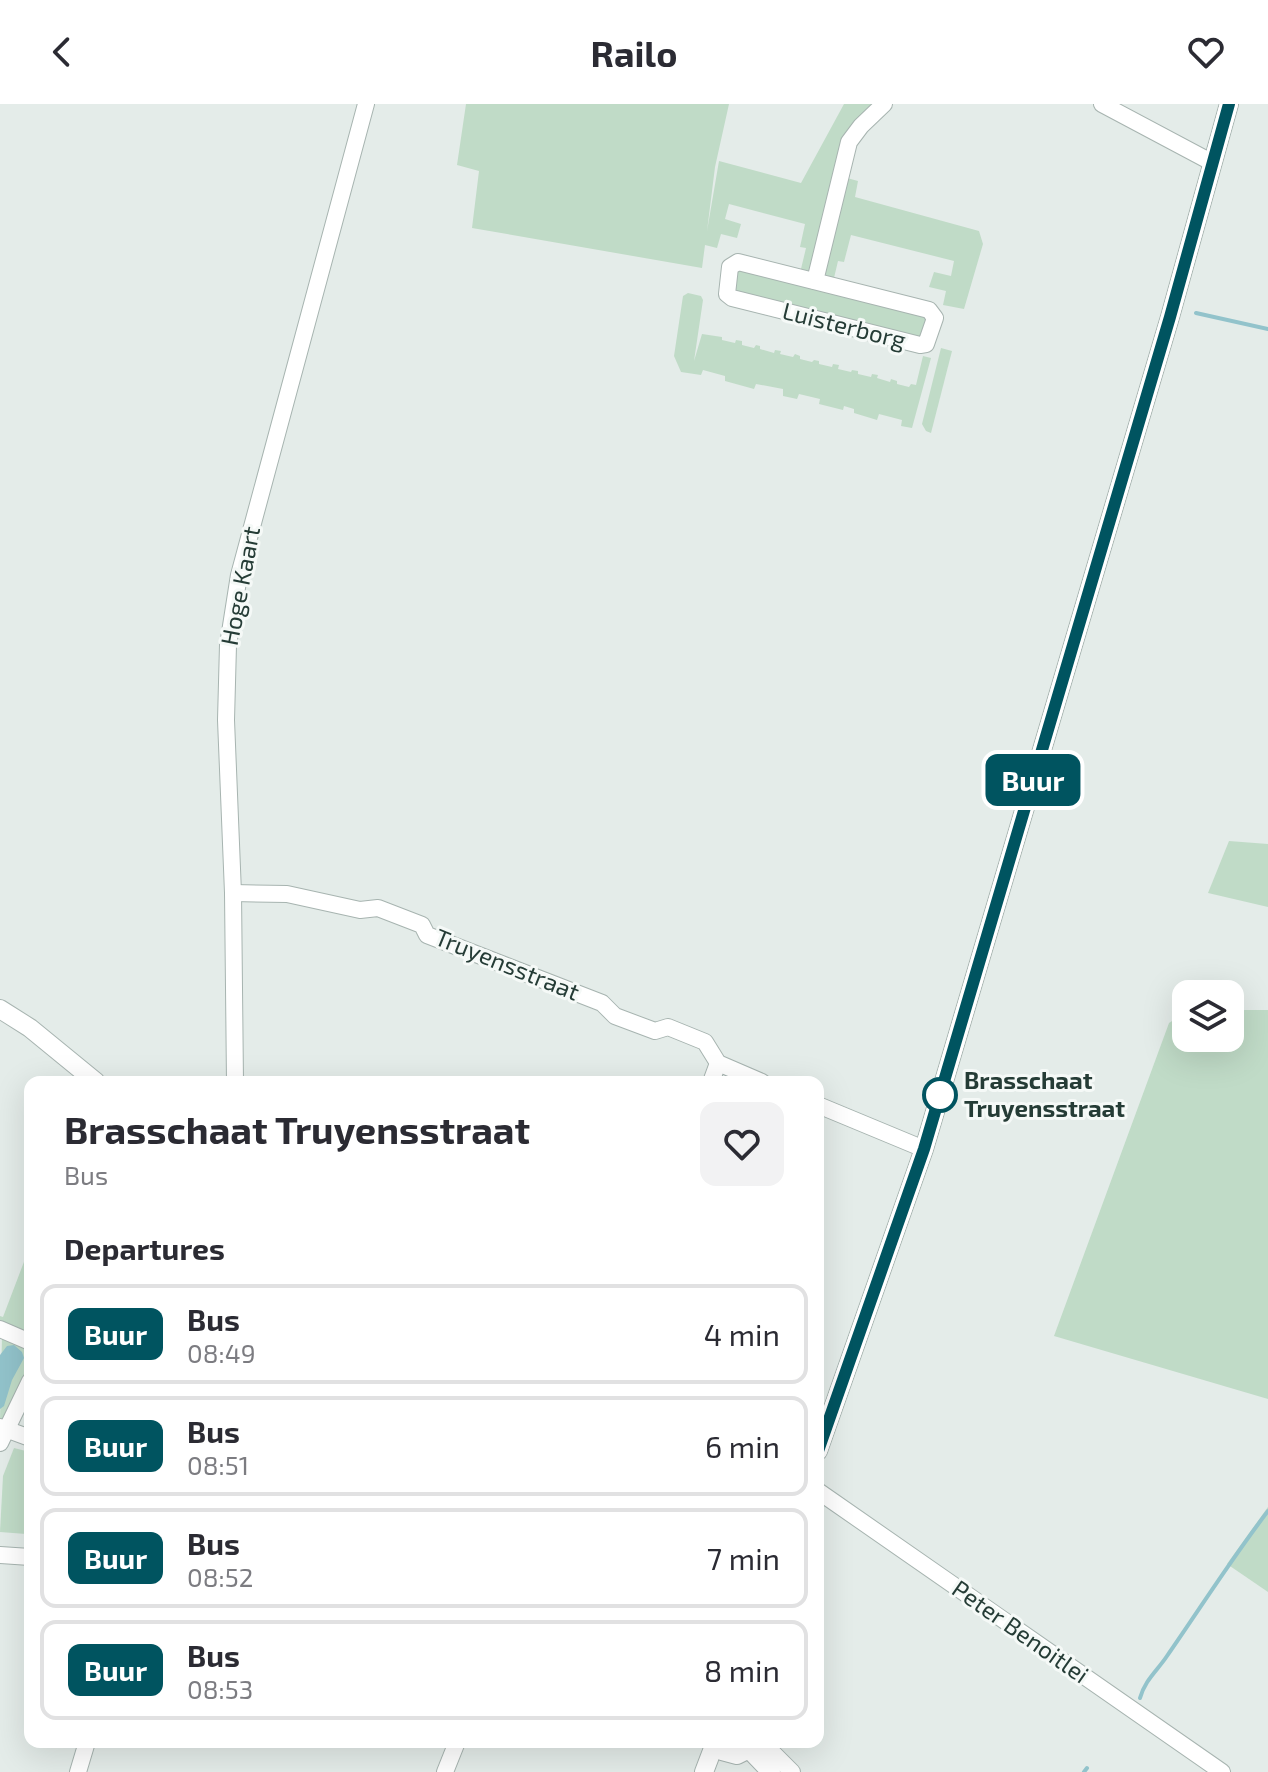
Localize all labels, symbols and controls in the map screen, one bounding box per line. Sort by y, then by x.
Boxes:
icon: back [40,30,84,74]
icon: heart [1184,30,1228,74]
text: Railo [591,31,677,74]
street label: Luisterborg [780,295,909,354]
street label: Hoge Kaart [214,524,265,648]
line badge: Buur [977,754,1089,806]
text: Buur [1001,763,1065,797]
street label: Truyensstraat [431,921,584,1006]
map controls [1172,980,1244,1052]
button: layers [1172,980,1244,1052]
place label: Brasschaat Truyensstraat [964,1065,1125,1122]
marker: Brasschaat Truyensstraat [923,1078,957,1112]
button: heart [700,1102,784,1186]
text: Brasschaat Truyensstraat [64,1106,530,1152]
text: Bus [64,1159,108,1190]
text: Departures [64,1230,225,1266]
text: Bus [187,1301,240,1337]
text: 4 min [704,1316,780,1352]
text: Buur [84,1317,147,1351]
text: 08:49 [187,1337,256,1368]
text: Bus [187,1413,240,1449]
text: 6 min [705,1428,780,1464]
text: Buur [84,1429,147,1463]
text: 08:51 [187,1449,249,1480]
text: Bus [187,1525,240,1561]
text: 7 min [707,1540,780,1576]
text: Buur [84,1541,147,1575]
text: 08:52 [187,1561,253,1592]
street label: Peter Benoitlei [947,1573,1095,1688]
text: Bus [187,1637,240,1673]
text: 8 min [704,1652,780,1688]
text: Buur [84,1653,147,1687]
text: 08:53 [187,1673,253,1704]

